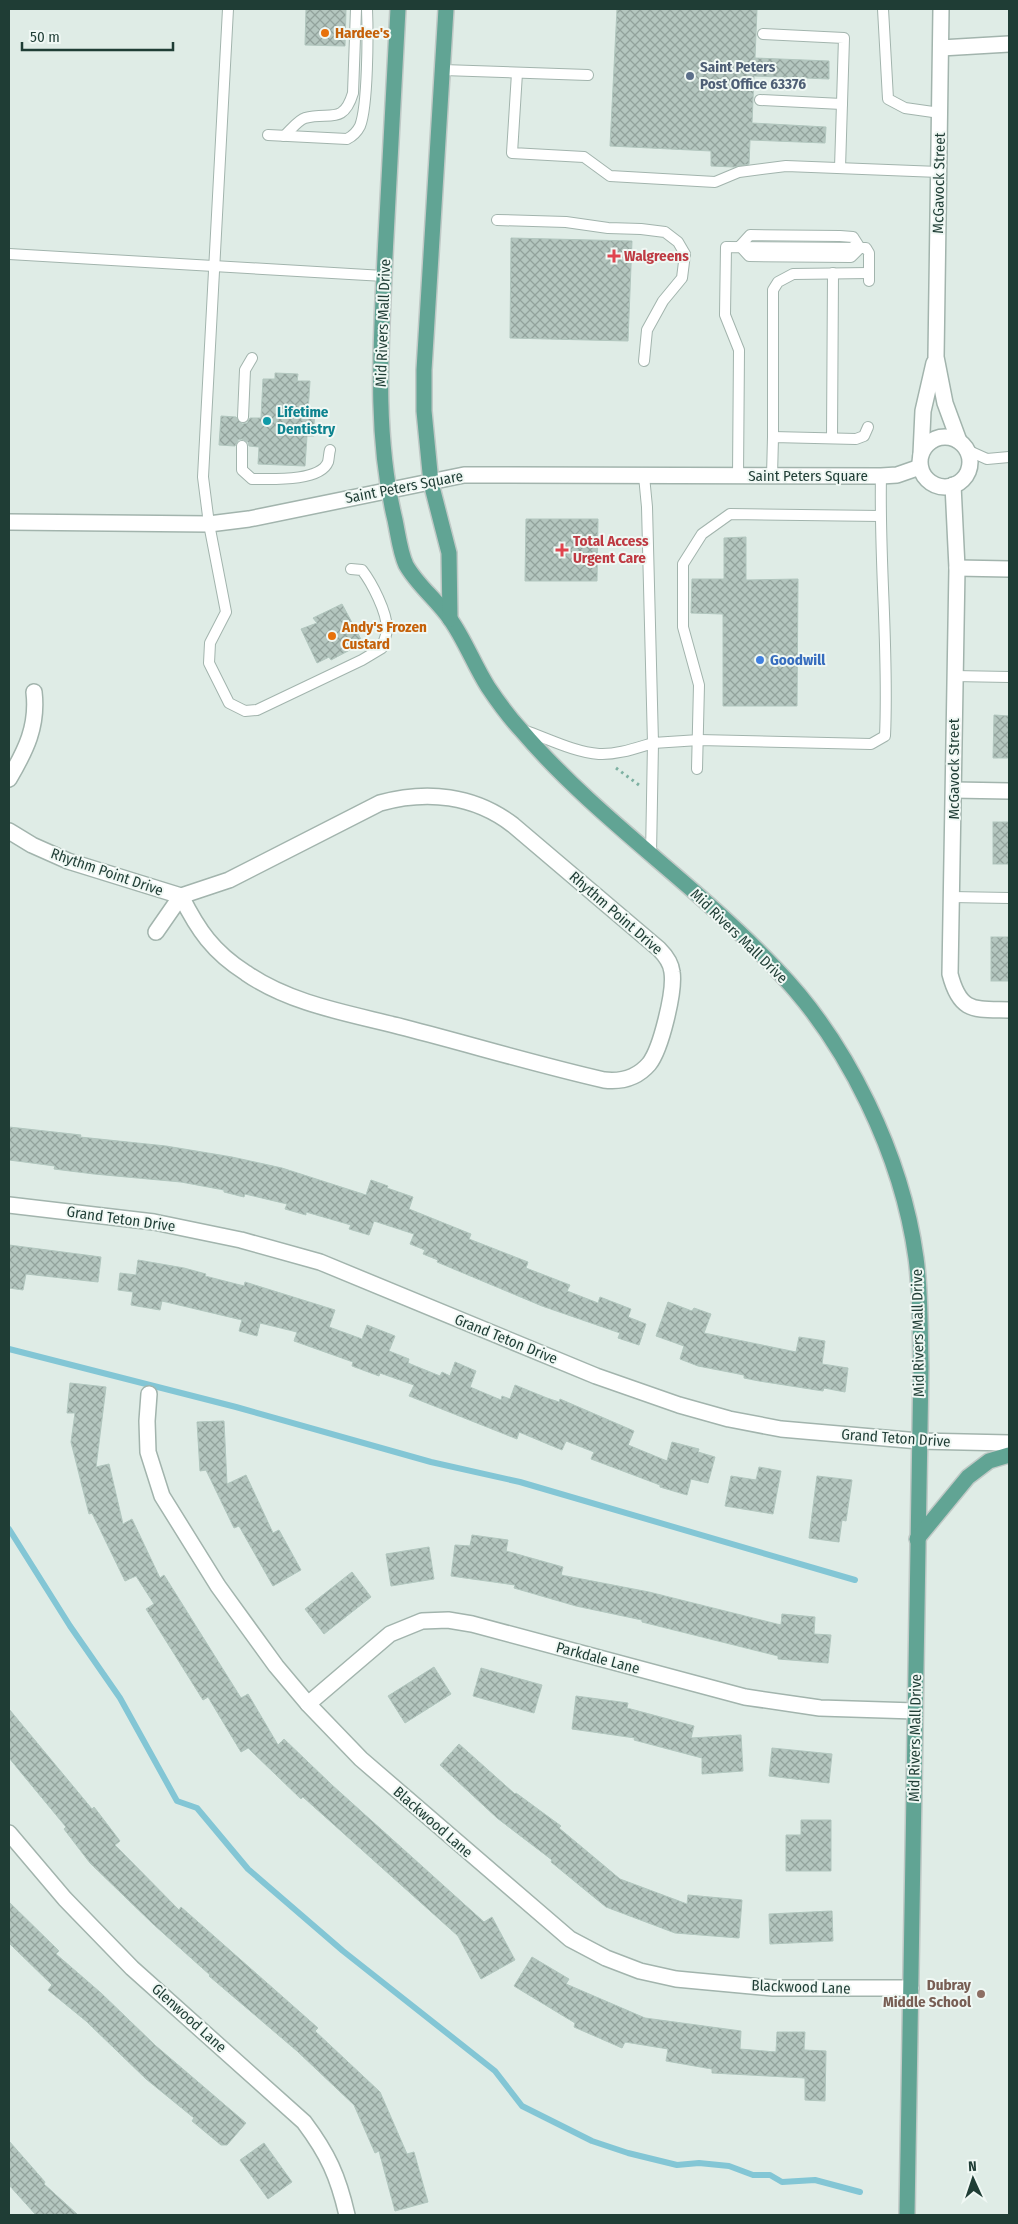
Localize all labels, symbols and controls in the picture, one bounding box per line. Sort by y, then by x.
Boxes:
scale bar [22,20,174,52]
place label: Hardee's [335,24,390,42]
marker: Hardee's [319,27,331,39]
text: 50 m [30,28,60,46]
place label: Saint Peters Post Office 63376 [700,58,806,93]
marker: Saint Peters Post Office 63376 [684,70,696,82]
street label: McGavock Street [929,132,949,234]
place label: Walgreens [624,247,689,265]
marker: Walgreens [608,250,620,262]
street label: Mid Rivers Mall Drive [372,259,394,387]
place label: Lifetime Dentistry [277,403,336,438]
marker: Lifetime Dentistry [261,415,273,427]
street label: Saint Peters Square [344,467,464,507]
street label: Saint Peters Square [748,467,868,485]
place label: Total Access Urgent Care [573,532,649,567]
marker: Total Access Urgent Care [555,543,569,557]
place label: Andy's Frozen Custard [341,618,427,653]
marker: Andy's Frozen Custard [326,630,338,642]
place label: Goodwill [770,651,826,669]
marker: Goodwill [754,654,766,666]
street label: McGavock Street [945,718,963,820]
street label: Rhythm Point Drive [48,844,166,900]
street label: Rhythm Point Drive [566,868,666,958]
street label: Mid Rivers Mall Drive [687,885,791,987]
street label: Grand Teton Drive [66,1202,176,1236]
street label: Mid Rivers Mall Drive [908,1269,928,1397]
street label: Grand Teton Drive [452,1310,560,1368]
street label: Grand Teton Drive [841,1425,951,1451]
street label: Parkdale Lane [554,1638,642,1678]
street label: Mid Rivers Mall Drive [905,1674,925,1802]
street label: Blackwood Lane [390,1783,476,1861]
street label: Blackwood Lane [751,1976,851,1998]
place label: Dubray Middle School [883,1976,972,2011]
street label: Glenwood Lane [148,1980,230,2056]
marker: Dubray Middle School [975,1988,987,2000]
north arrow [948,2154,998,2204]
text: N [968,2158,977,2175]

